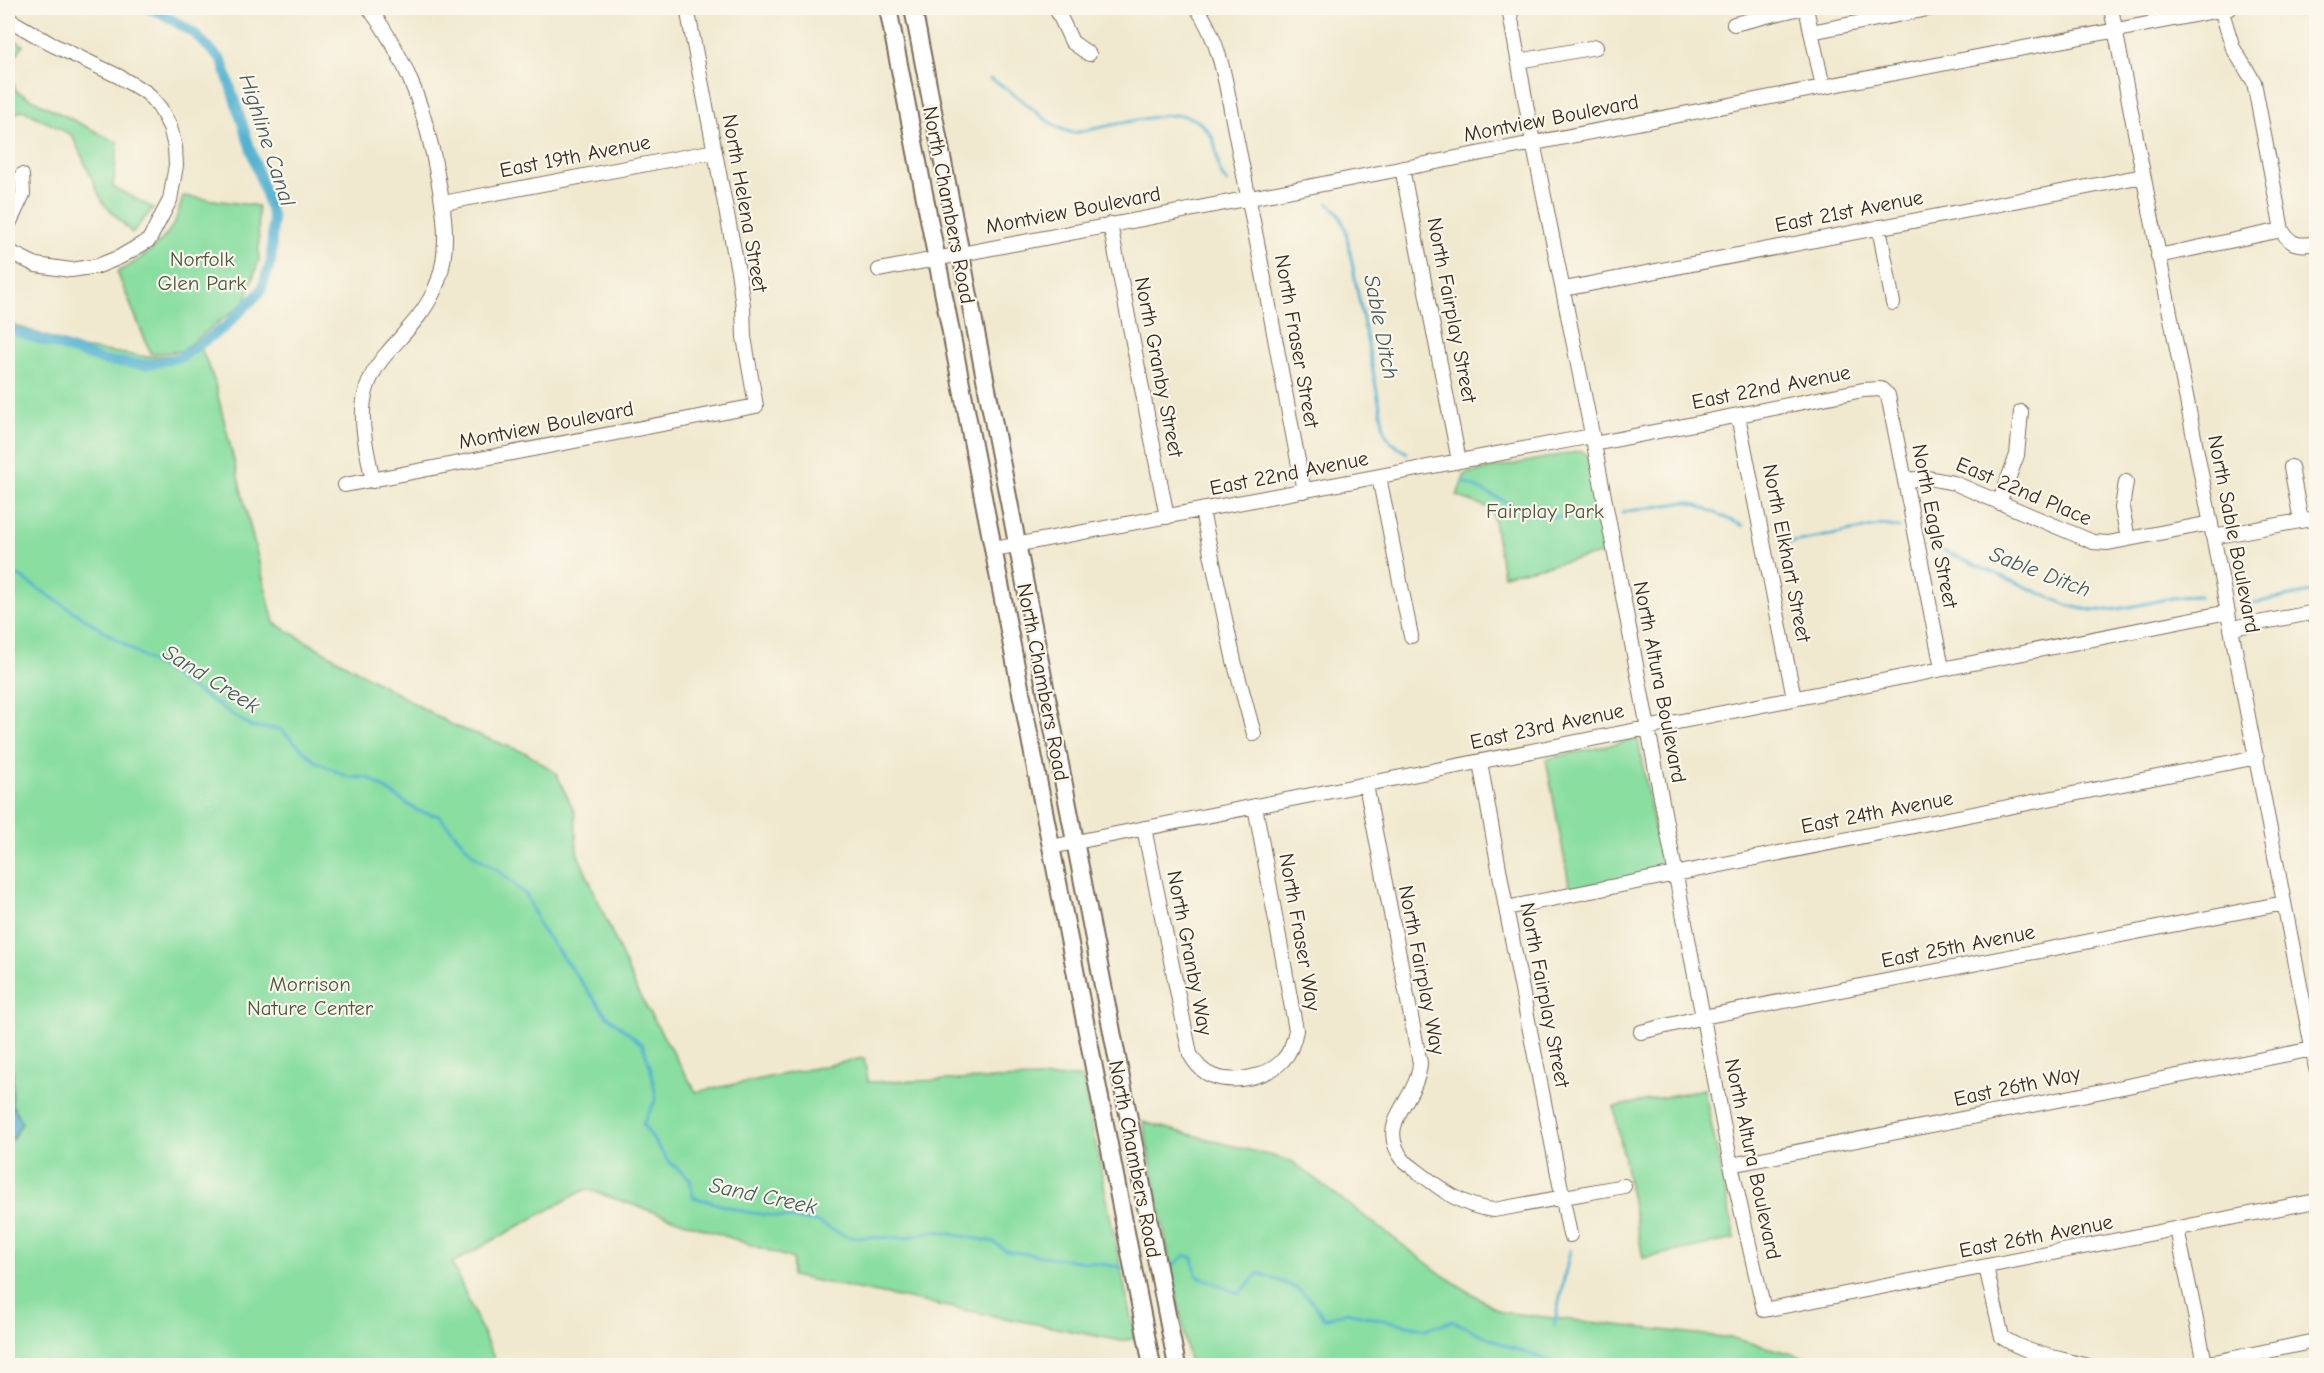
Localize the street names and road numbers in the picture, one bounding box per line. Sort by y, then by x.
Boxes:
street label: Montview Boulevard [1461,89,1641,147]
street label: North Chambers Road [918,104,980,306]
street label: North Helena Street [718,112,773,295]
street label: East 19th Avenue [498,130,652,182]
street label: Montview Boulevard [983,181,1163,239]
street label: East 21st Avenue [1773,185,1925,237]
street label: North Fairplay Street [1422,215,1482,406]
street label: North Fraser Street [1270,252,1324,431]
street label: North Granby Street [1130,275,1188,460]
street label: East 22nd Avenue [1690,360,1852,414]
street label: Montview Boulevard [456,396,636,454]
street label: North Sable Boulevard [2203,433,2265,635]
street label: North Eagle Street [1907,442,1963,611]
street label: East 22nd Avenue [1208,446,1370,500]
street label: East 22nd Place [1953,452,2095,530]
street label: North Elkhart Street [1758,462,1816,645]
street label: North Altura Boulevard [1629,579,1691,785]
street label: North Chambers Road [1012,581,1074,783]
street label: East 23rd Avenue [1468,698,1626,754]
street label: East 24th Avenue [1799,785,1955,839]
street label: North Fraser Way [1274,851,1326,1013]
street label: North Granby Way [1162,868,1218,1038]
street label: North Fairplay Way [1394,883,1450,1058]
street label: North Fairplay Street [1515,900,1575,1091]
street label: East 25th Avenue [1879,919,2037,973]
street label: North Altura Boulevard [1720,1056,1786,1262]
street label: North Chambers Road [1104,1058,1166,1260]
street label: East 26th Way [1951,1061,2083,1111]
street label: East 26th Avenue [1957,1209,2115,1263]

